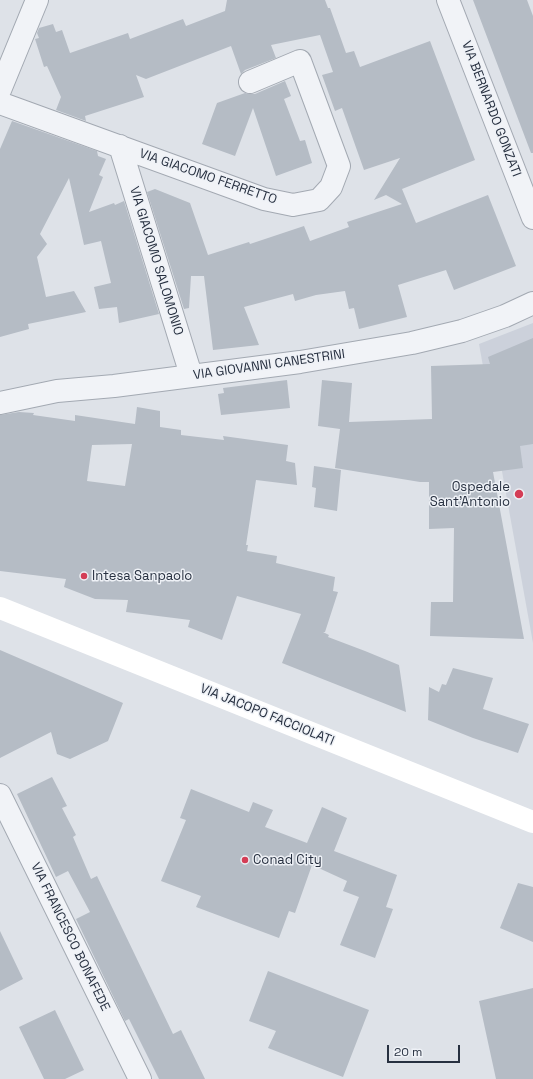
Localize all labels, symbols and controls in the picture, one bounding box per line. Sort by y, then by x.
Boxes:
street label: VIA BERNARDO GONZATI [458,39,524,179]
street label: VIA GIACOMO FERRETTO [137,146,279,208]
street label: VIA GIACOMO SALOMONIO [126,185,186,337]
street label: VIA GIOVANNI CANESTRINI [192,347,346,383]
place label: Ospedale Sant'Antonio [430,479,510,510]
marker: Ospedale Sant'Antonio [513,488,525,500]
place label: Intesa Sanpaolo [92,568,192,584]
marker: Intesa Sanpaolo [79,571,89,581]
street label: VIA JACOPO FACCIOLATI [198,681,336,749]
place label: Conad City [253,852,322,868]
marker: Conad City [240,855,250,865]
street label: VIA FRANCESCO BONAFEDE [27,860,113,1014]
scale bar [389,1037,462,1063]
text: 20 m [394,1044,422,1060]

